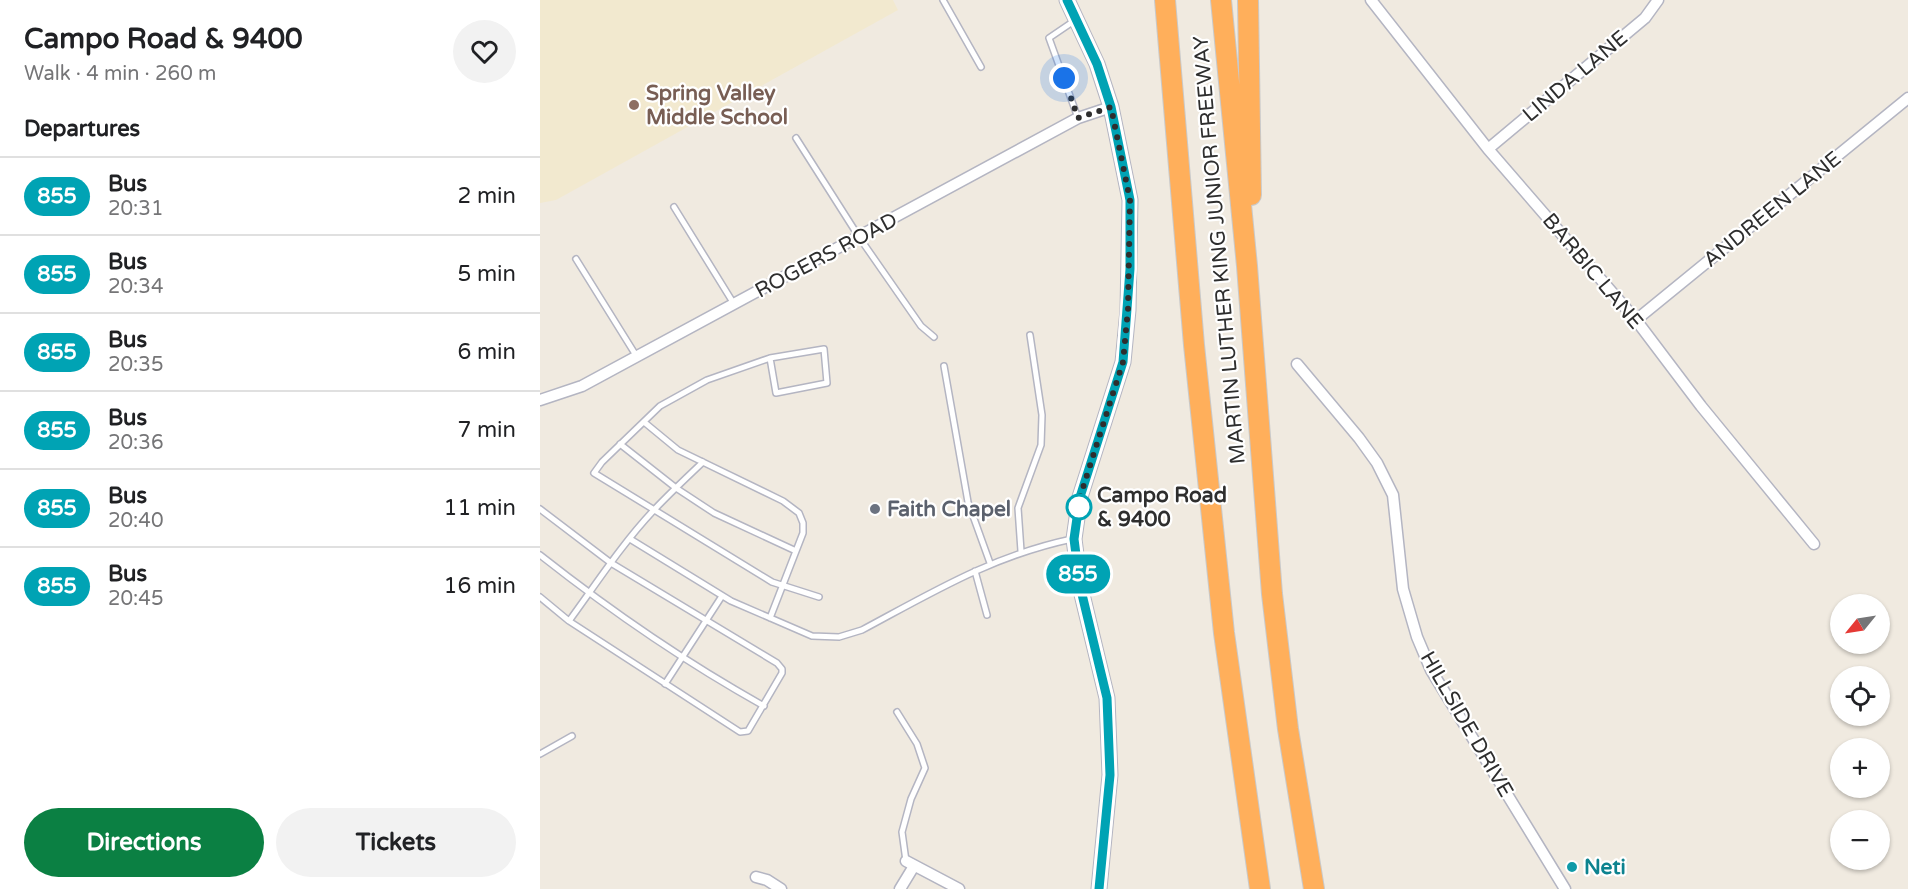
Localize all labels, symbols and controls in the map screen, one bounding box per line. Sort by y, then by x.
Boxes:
button: heart [453,20,516,83]
text: Campo Road & 9400 [24,22,303,56]
street label: LINDA LANE [1518,25,1633,127]
street label: MARTIN LUTHER KING JUNIOR FREEWAY [1188,35,1251,465]
text: Walk · 4 min · 260 m [24,62,216,86]
your location [1049,63,1079,93]
place label: Spring Valley Middle School [646,81,788,130]
marker: Spring Valley Middle School [627,98,641,112]
text: Departures [24,116,140,142]
street label: ANDREEN LANE [1698,146,1846,273]
text: Bus [108,171,147,197]
text: 2 min [457,183,516,209]
text: 855 [37,184,77,209]
text: 20:31 [108,197,163,221]
street label: ROGERS ROAD [751,207,902,304]
street label: BARBIC LANE [1537,208,1648,334]
text: Bus [108,249,147,275]
text: 5 min [457,261,516,287]
text: 855 [37,262,77,287]
text: 20:34 [108,275,163,299]
text: Bus [108,327,147,353]
text: 6 min [457,339,516,365]
text: 855 [37,340,77,365]
text: 20:35 [108,353,163,377]
text: Bus [108,405,147,431]
text: 7 min [457,417,516,443]
text: 855 [37,418,77,443]
text: 20:36 [108,431,163,455]
text: Bus [108,483,147,509]
place label: Campo Road & 9400 [1097,483,1227,532]
marker: Campo Road & 9400 [1066,494,1092,520]
text: 11 min [444,495,516,521]
text: 855 [37,496,77,521]
place label: Faith Chapel [887,497,1011,522]
marker: Faith Chapel [868,502,882,516]
text: 20:40 [108,509,163,533]
line badge: 855 [1044,554,1112,594]
text: Bus [108,561,147,587]
text: 855 [1058,562,1098,587]
text: 16 min [444,573,516,599]
text: 855 [37,574,77,599]
text: 20:45 [108,587,163,611]
north arrow [1830,594,1890,654]
map controls [1830,594,1890,870]
street label: HILLSIDE DRIVE [1415,647,1518,802]
button: locate [1830,666,1890,726]
button: + [1830,738,1890,798]
button: Directions [24,808,264,877]
button: Tickets [276,808,516,877]
button: − [1830,810,1890,870]
place label: Neti [1584,855,1626,880]
marker: Neti [1565,860,1579,874]

